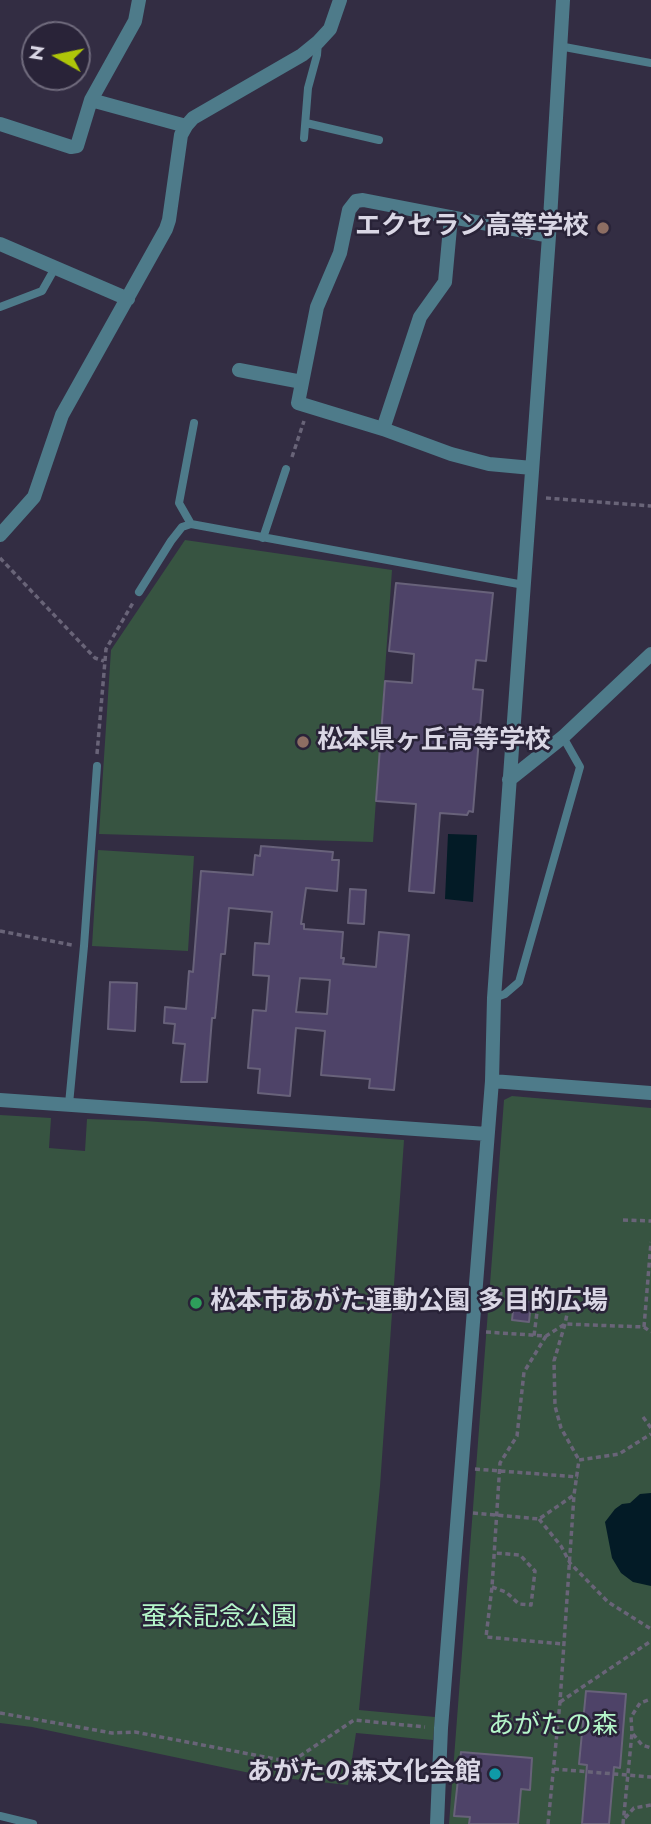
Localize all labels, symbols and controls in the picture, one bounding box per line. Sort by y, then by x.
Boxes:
north arrow [21,21,91,91]
text: N [22,43,51,63]
place label: エクセラン高等学校 [355,212,589,244]
marker: エクセラン高等学校 [595,220,611,236]
place label: 松本県ヶ丘高等学校 [317,726,551,758]
marker: 松本県ヶ丘高等学校 [295,734,311,750]
place label: 松本市あがた運動公園 多目的広場 [210,1287,608,1319]
marker: 松本市あがた運動公園 多目的広場 [188,1295,204,1311]
park label: 蚕糸記念公園 [141,1603,297,1635]
park label: あがたの森 [488,1711,618,1743]
place label: あがたの森文化会館 [247,1758,481,1790]
marker: あがたの森文化会館 [487,1766,503,1782]

